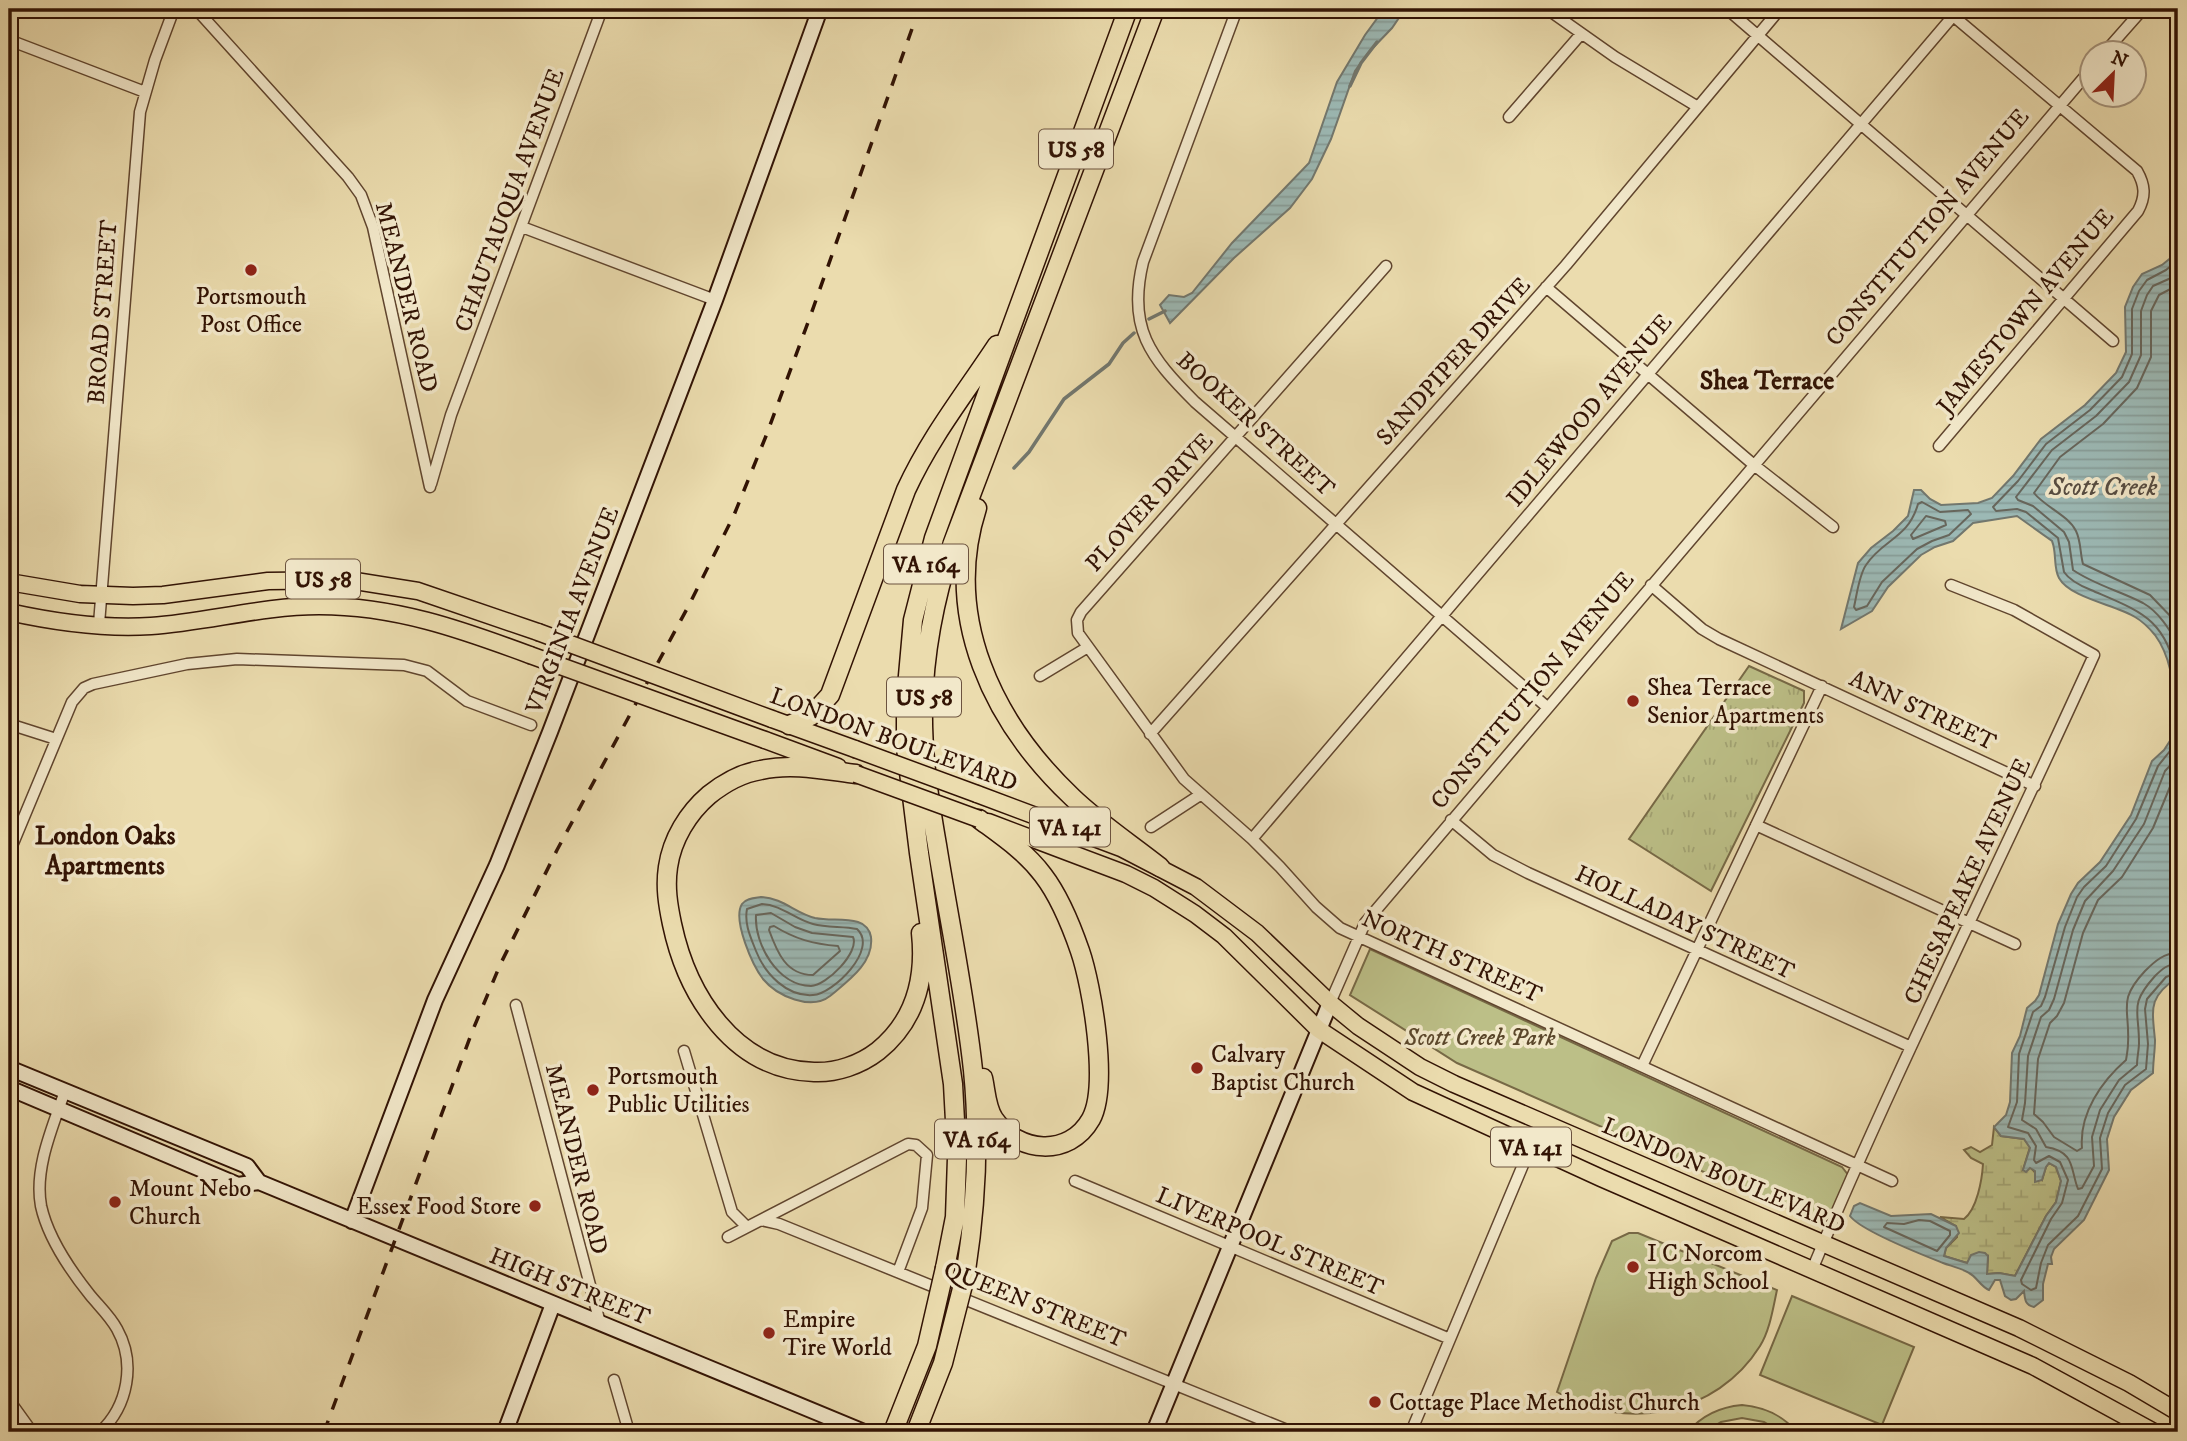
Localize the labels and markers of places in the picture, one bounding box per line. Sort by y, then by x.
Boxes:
marker: Portsmouth Post Office [243,262,259,278]
place label: Portsmouth Post Office [195,282,307,340]
place label: Shea Terrace Senior Apartments [1647,673,1824,731]
marker: Shea Terrace Senior Apartments [1625,693,1641,709]
place label: Calvary Baptist Church [1211,1040,1355,1098]
marker: Calvary Baptist Church [1189,1060,1205,1076]
place label: Portsmouth Public Utilities [607,1062,750,1120]
marker: Portsmouth Public Utilities [585,1082,601,1098]
place label: Mount Nebo Church [129,1174,251,1232]
place label: Essex Food Store [356,1192,521,1222]
marker: Mount Nebo Church [107,1194,123,1210]
marker: Essex Food Store [527,1198,543,1214]
place label: I C Norcom High School [1647,1239,1769,1297]
marker: I C Norcom High School [1625,1259,1641,1275]
place label: Empire Tire World [783,1305,892,1363]
marker: Empire Tire World [761,1325,777,1341]
place label: Cottage Place Methodist Church [1389,1388,1700,1418]
marker: Cottage Place Methodist Church [1367,1394,1383,1410]

